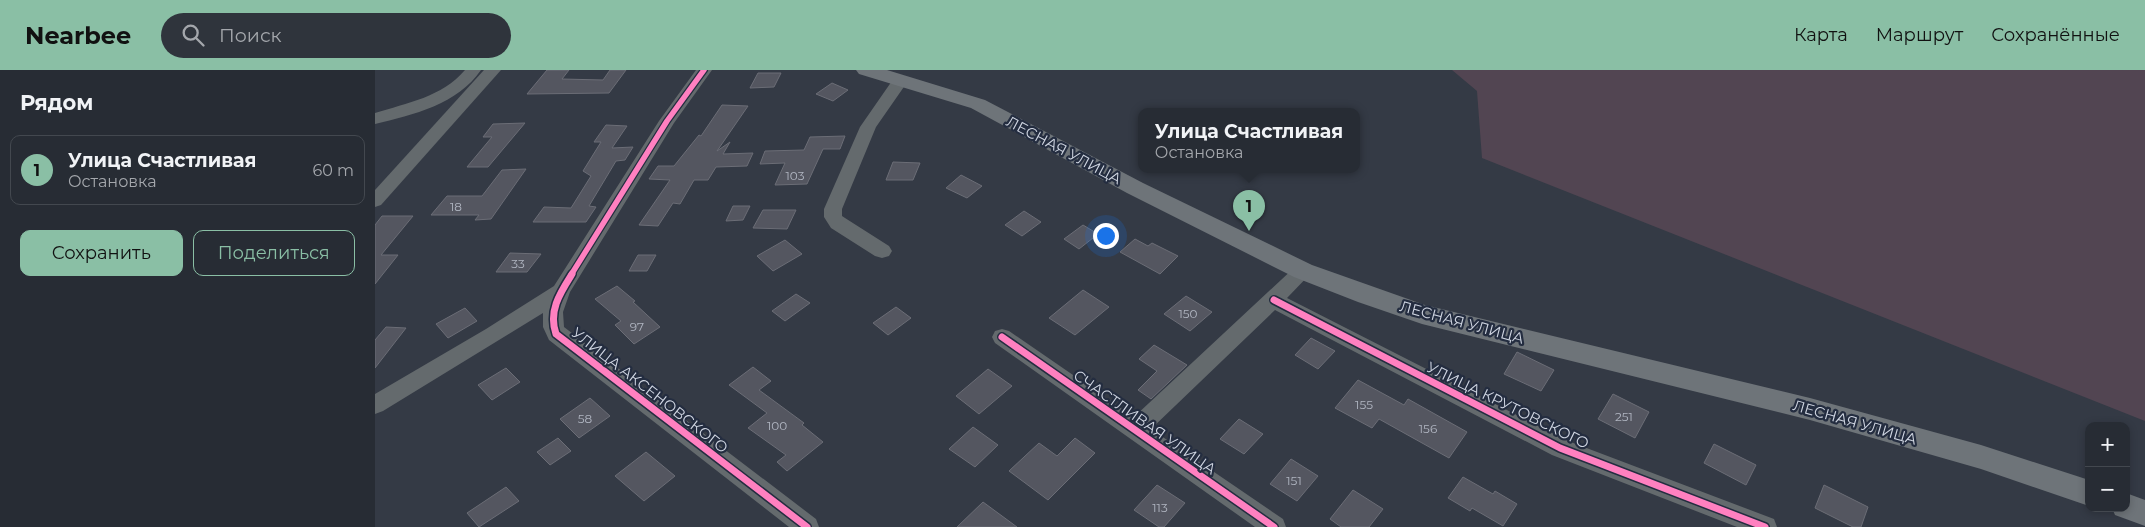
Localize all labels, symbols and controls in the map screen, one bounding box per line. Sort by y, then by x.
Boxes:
search box [161,13,511,58]
text: Nearbee [25,21,131,50]
icon: search [179,21,207,49]
text: Поиск [219,24,282,47]
text: Карта [1794,24,1848,46]
text: Маршрут [1876,24,1963,46]
text: Сохранённые [1991,24,2120,46]
text: Рядом [20,90,93,115]
popup [1138,108,1360,173]
street label: ЛЕСНАЯ УЛИЦА [1003,112,1125,188]
text: Улица Счастливая [1155,120,1343,143]
text: Остановка [1155,143,1243,162]
text: Улица Счастливая [68,149,256,172]
text: 1 [34,161,40,180]
text: 60 m [312,161,354,180]
house number: 103 [786,168,805,183]
text: Остановка [68,172,157,191]
pin: 1 [1233,190,1265,231]
house number: 18 [450,199,462,214]
your location [1093,223,1119,249]
button: Сохранить [20,230,183,276]
button: Поделиться [193,230,355,276]
house number: 33 [511,256,525,271]
street label: ЛЕСНАЯ УЛИЦА [1398,296,1526,348]
house number: 150 [1178,306,1198,321]
house number: 97 [630,319,644,334]
street label: УЛИЦА АКСЕНОВСКОГО [568,323,732,457]
street label: УЛИЦА КРУТОВСКОГО [1424,357,1592,453]
street label: СЧАСТЛИВАЯ УЛИЦА [1070,366,1220,478]
street label: ЛЕСНАЯ УЛИЦА [1791,395,1919,449]
house number: 155 [1355,397,1373,412]
house number: 251 [1615,409,1633,424]
house number: 58 [578,411,593,426]
house number: 100 [767,418,787,433]
house number: 156 [1419,421,1437,436]
map controls [2085,422,2130,512]
button: + [2085,422,2130,467]
button: − [2085,467,2130,512]
house number: 151 [1286,473,1302,488]
house number: 113 [1152,500,1168,515]

